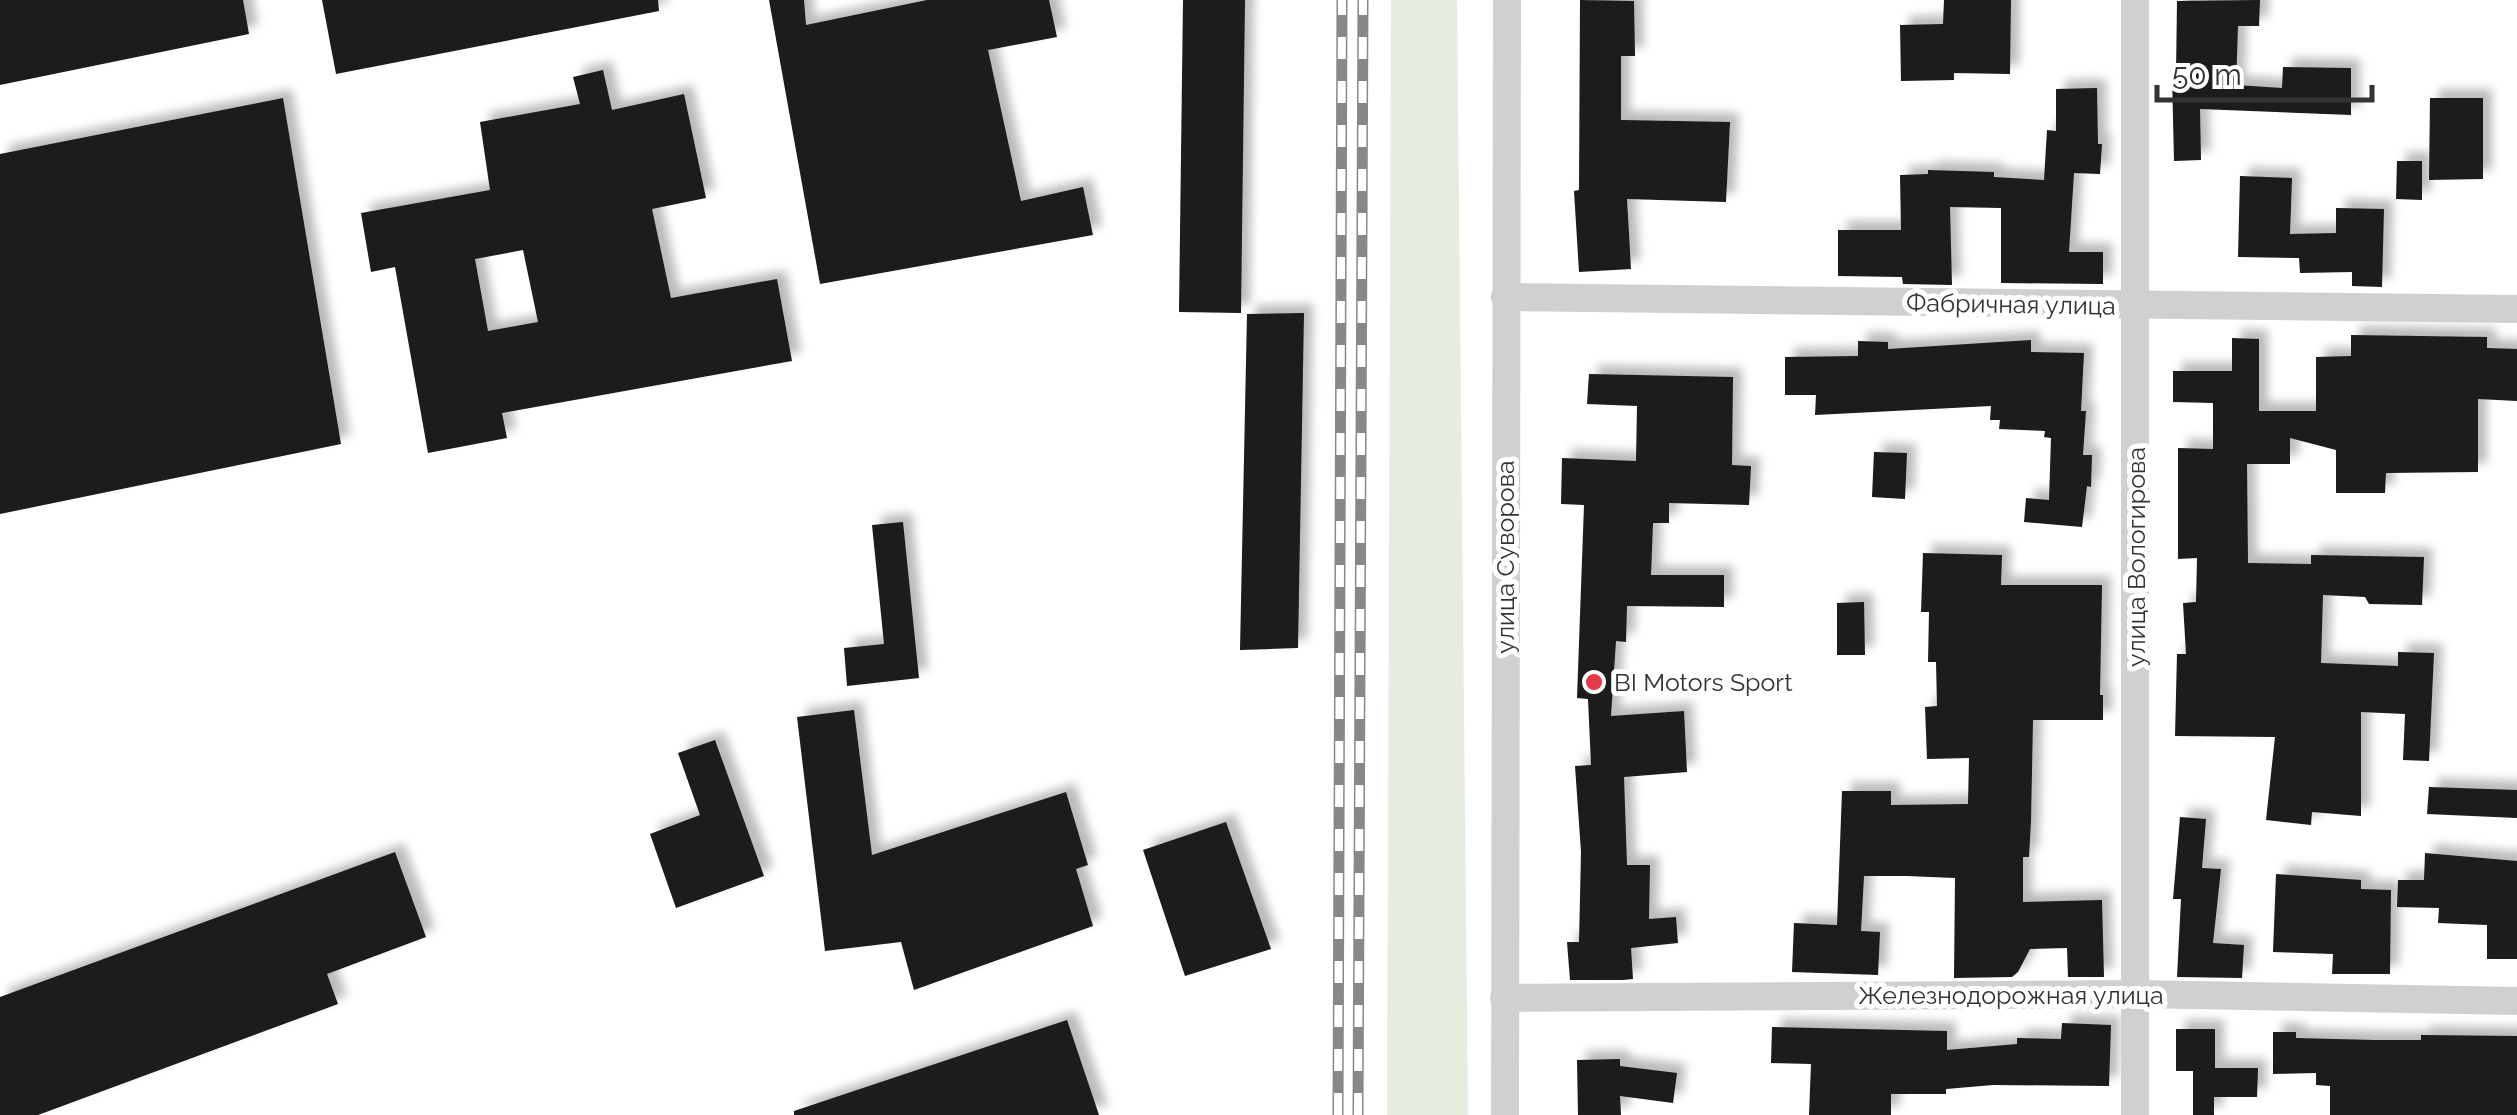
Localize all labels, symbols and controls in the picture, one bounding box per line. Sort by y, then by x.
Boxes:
scale bar [2157,40,2372,102]
text: 50 m [2172,57,2242,92]
street label: Фабричная улица [1906,287,2116,321]
street label: улица Вологирова [2121,447,2151,667]
street label: улица Суворова [1490,460,1520,654]
place label: BI Motors Sport [1614,667,1793,697]
marker: BI Motors Sport [1583,671,1605,693]
street label: Железнодорожная улица [1858,980,2164,1010]

